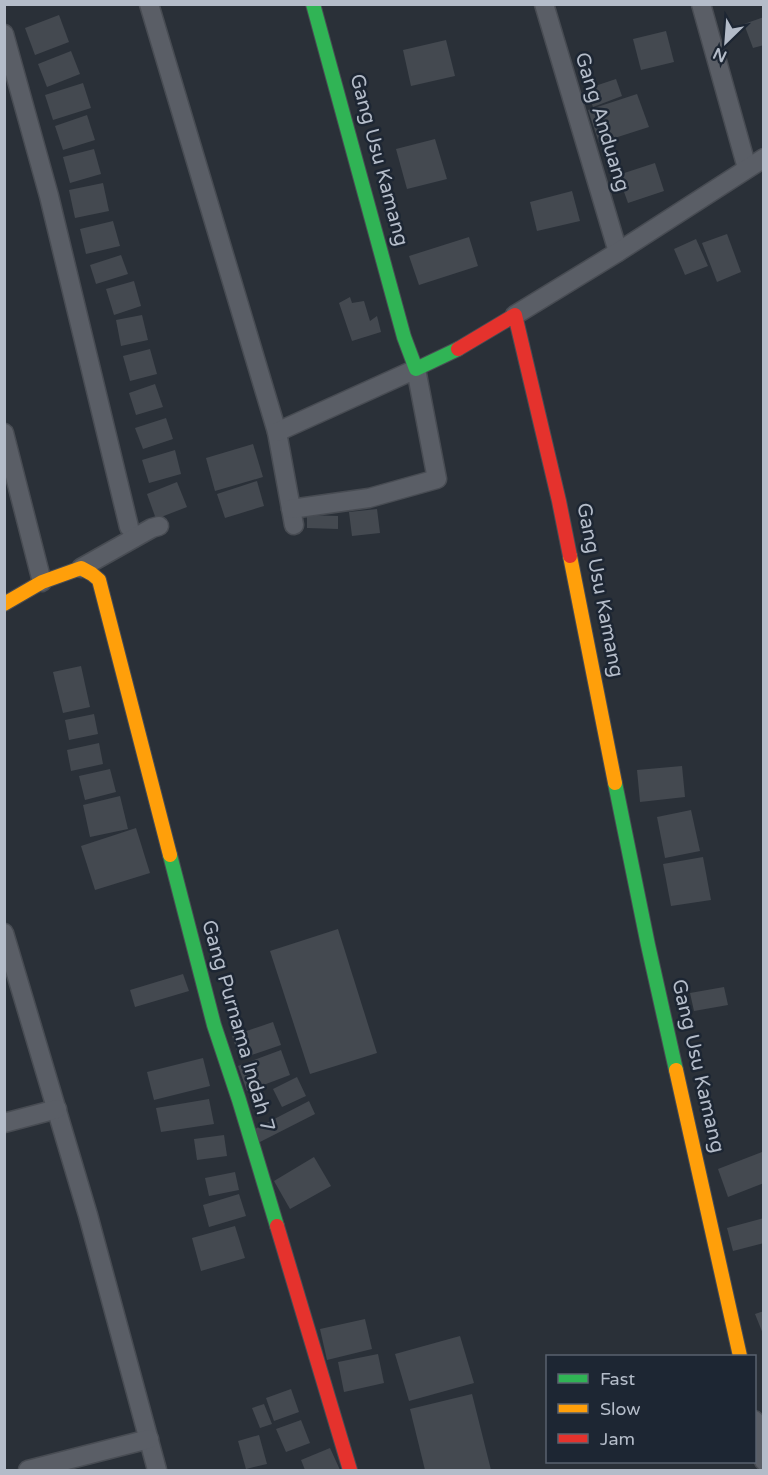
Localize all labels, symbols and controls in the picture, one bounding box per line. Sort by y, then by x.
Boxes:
north arrow [696,12,756,72]
text: N [710,43,730,66]
street label: Gang Anduang [569,50,635,194]
street label: Gang Usu Kamang [344,71,414,249]
street label: Gang Usu Kamang [571,501,629,679]
street label: Gang Purnama Indah 7 [196,917,280,1135]
street label: Gang Usu Kamang [666,977,730,1155]
legend [546,1355,756,1463]
text: Fast [600,1368,635,1390]
text: Slow [600,1398,641,1420]
text: Jam [600,1428,635,1450]

